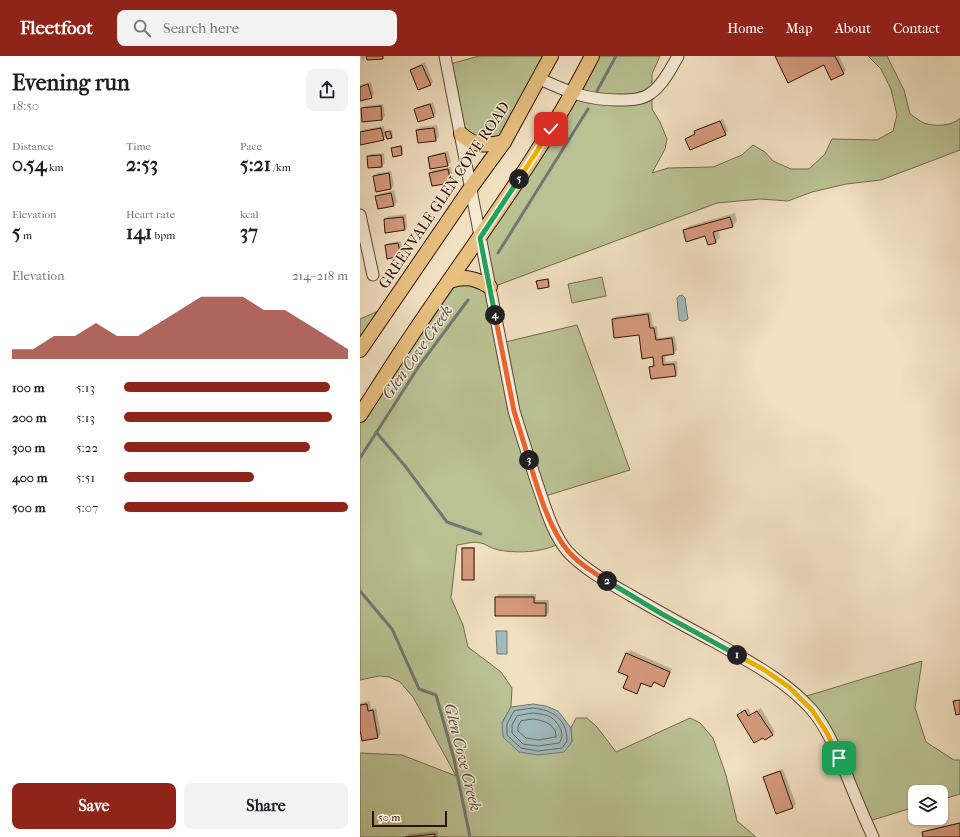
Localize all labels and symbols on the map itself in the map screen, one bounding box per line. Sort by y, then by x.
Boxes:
street label: GREENVALE GLEN COVE ROAD [375,98,513,292]
pin [534,112,568,146]
pin: 5 [509,169,529,189]
water label: Glen Cove Creek [378,301,456,403]
pin: 4 [485,305,505,325]
pin: 3 [519,450,539,470]
pin: 2 [597,571,617,591]
pin: 1 [727,645,747,665]
water label: Glen Cove Creek [440,701,486,813]
pin [822,741,856,775]
scale bar [372,809,447,828]

